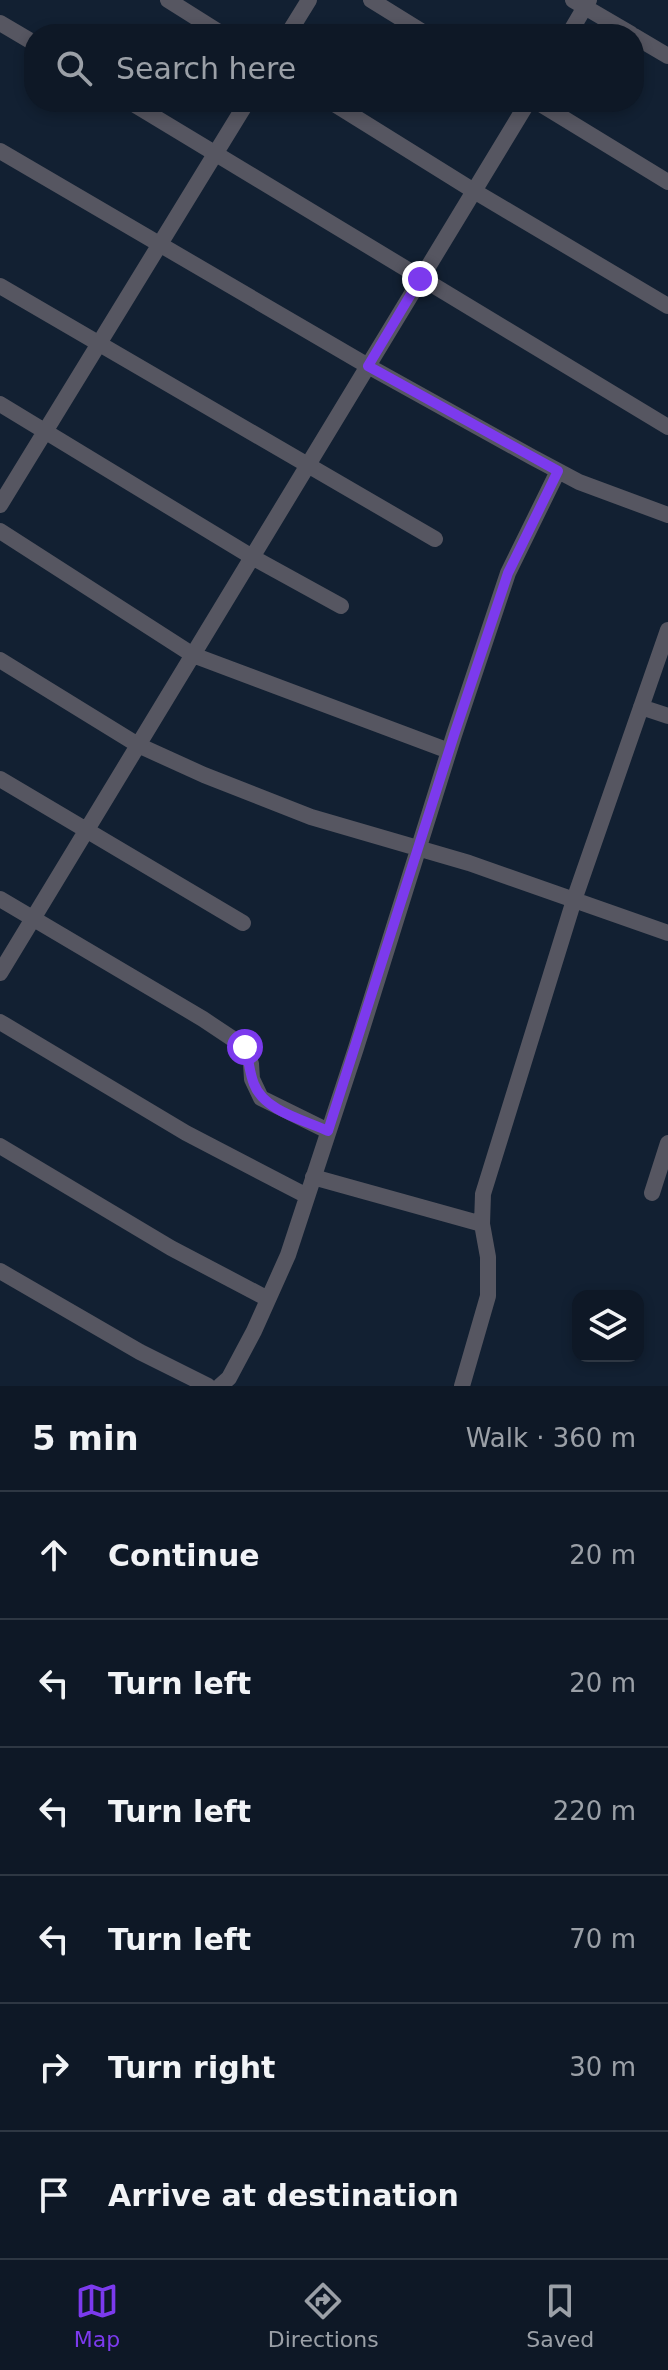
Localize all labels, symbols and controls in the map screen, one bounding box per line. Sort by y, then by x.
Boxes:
search box [24,24,644,112]
icon: search [52,46,96,90]
text: Search here [116,51,296,86]
route end [402,261,438,297]
route start [227,1029,263,1065]
map controls [572,1290,644,1362]
button: layers [572,1290,644,1362]
text: 5 min [32,1418,139,1458]
text: Walk · 360 m [466,1423,636,1453]
icon: ahead [32,1533,76,1577]
text: Continue [108,1538,260,1573]
text: 20 m [569,1540,636,1570]
icon: left [32,1661,76,1705]
text: Turn left [108,1666,251,1701]
text: 20 m [569,1668,636,1698]
icon: left [32,1789,76,1833]
text: Turn left [108,1794,251,1829]
text: 220 m [553,1796,636,1826]
icon: left [32,1917,76,1961]
text: Turn left [108,1922,251,1957]
text: 70 m [569,1924,636,1954]
icon: right [32,2045,76,2089]
text: Turn right [108,2050,275,2085]
text: 30 m [569,2052,636,2082]
icon: arrive [32,2173,76,2217]
text: Arrive at destination [108,2178,459,2213]
tab: Map [74,2279,120,2352]
tab: Directions [268,2279,379,2352]
tab: Saved [526,2279,594,2352]

